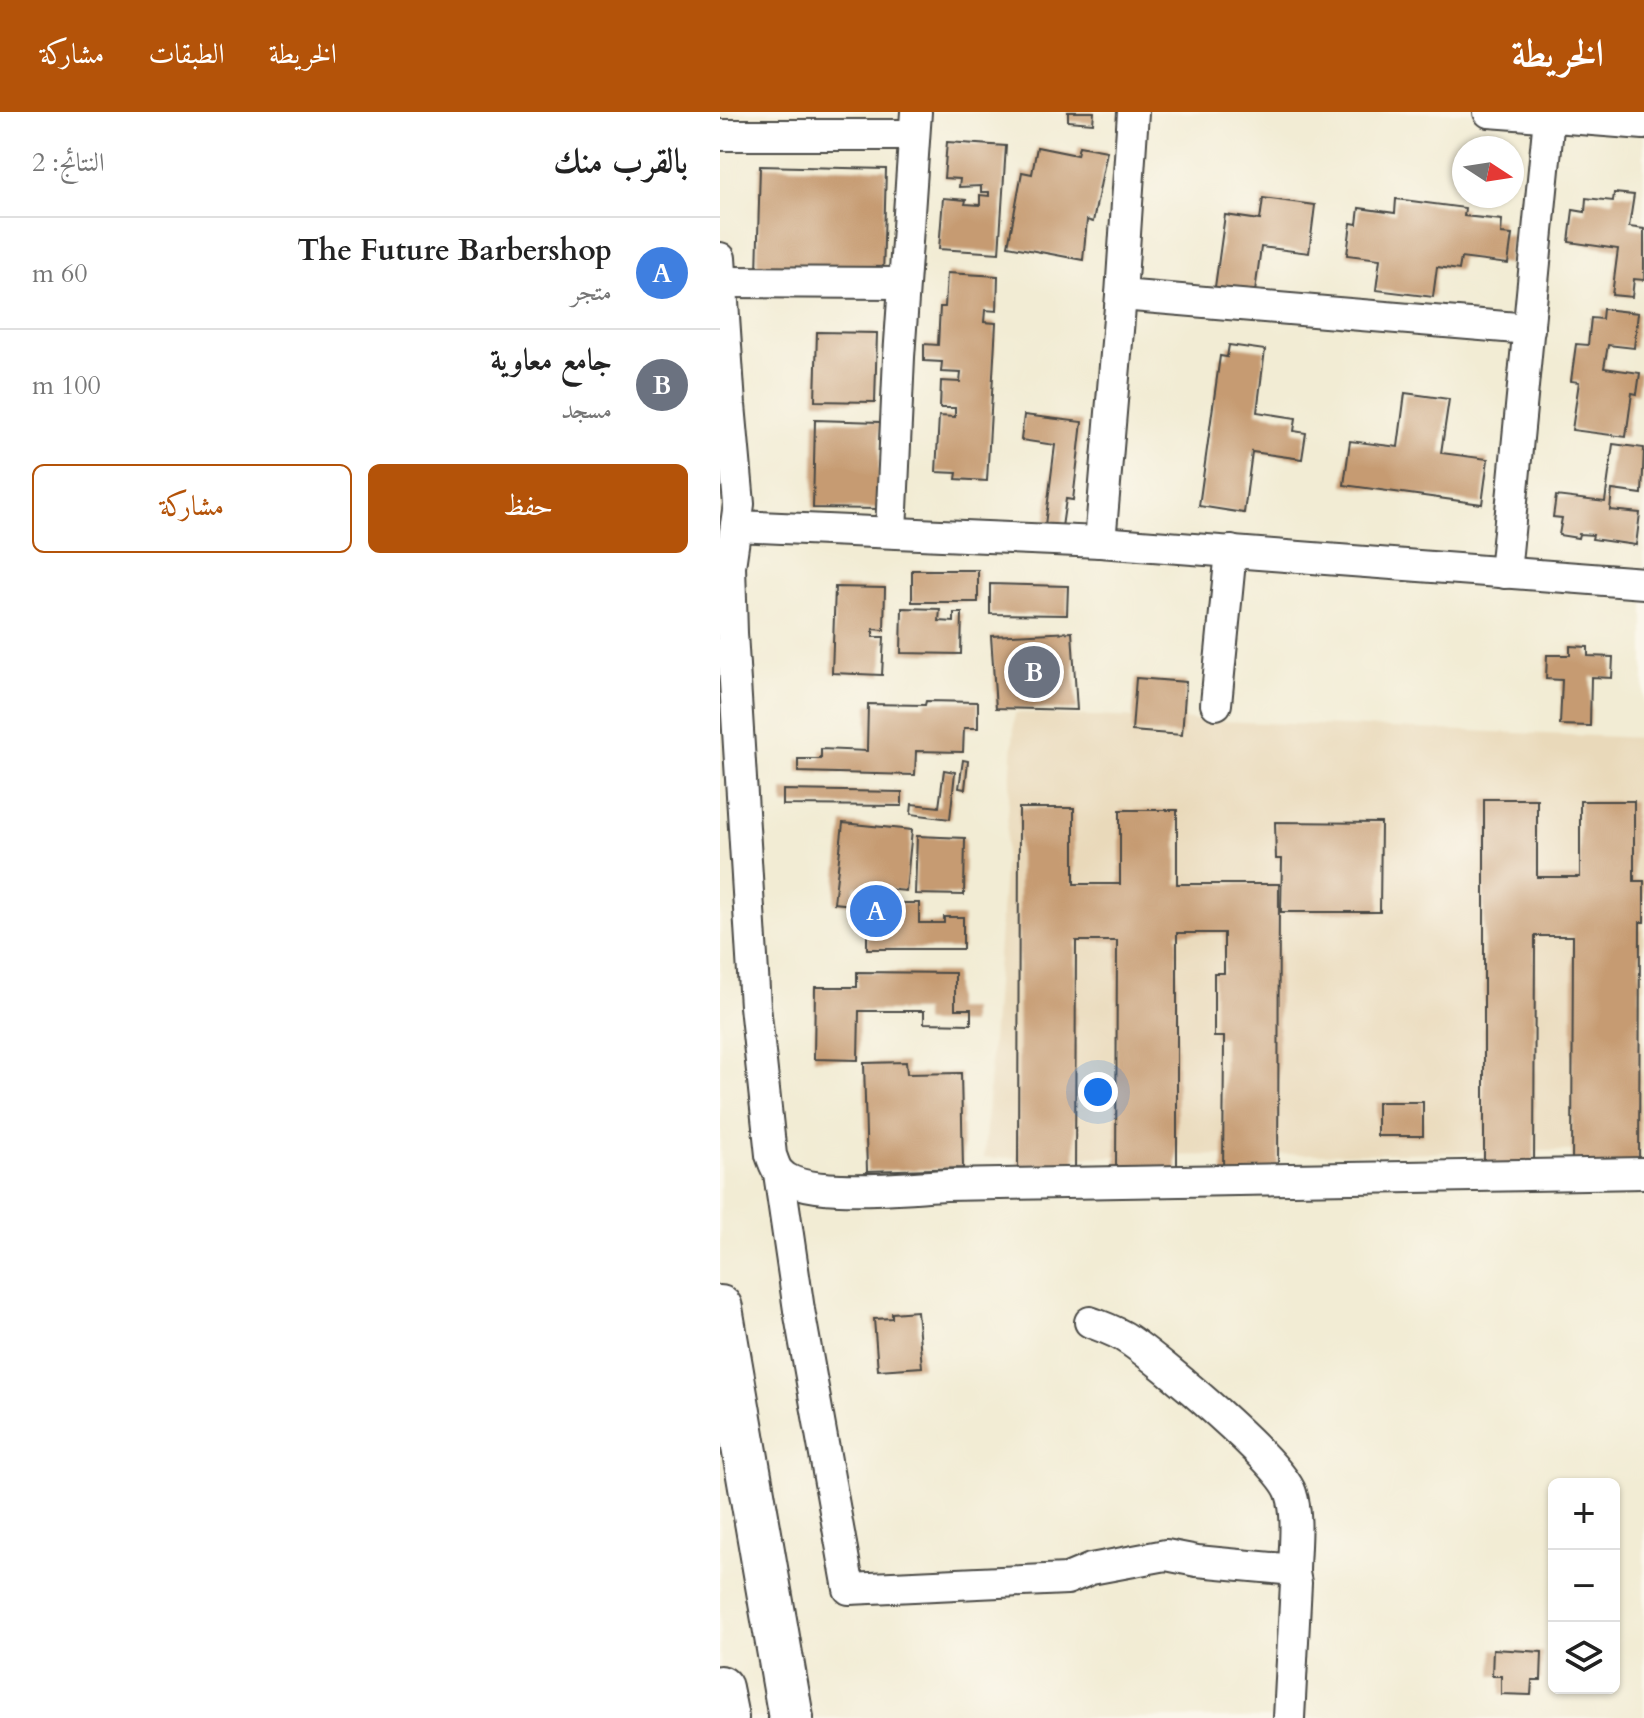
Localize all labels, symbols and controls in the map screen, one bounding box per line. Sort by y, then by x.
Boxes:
text: الخريطة [1512,28,1604,80]
text: مشاركة [40,35,104,73]
text: الطبقات [148,35,225,73]
text: الخريطة [269,35,337,73]
north arrow [1452,136,1524,208]
text: بالقرب منك [553,138,688,184]
text: النتائج: 2 [32,145,105,180]
text: The Future Barbershop [297,230,612,271]
text: 60 m [32,256,88,291]
text: A [652,256,672,291]
text: متجر [571,274,612,309]
text: جامع معاوية [490,340,612,381]
text: 100 m [32,368,101,403]
text: B [653,368,671,403]
text: مسجد [561,392,612,427]
button: مشاركة [32,464,352,553]
button: حفظ [368,464,688,553]
pin: B [1008,642,1060,702]
pin: A [850,881,902,941]
your location [1078,1072,1118,1112]
map controls [1548,1478,1620,1694]
button: + [1548,1478,1620,1550]
button: − [1548,1550,1620,1622]
button: layers [1548,1622,1620,1694]

